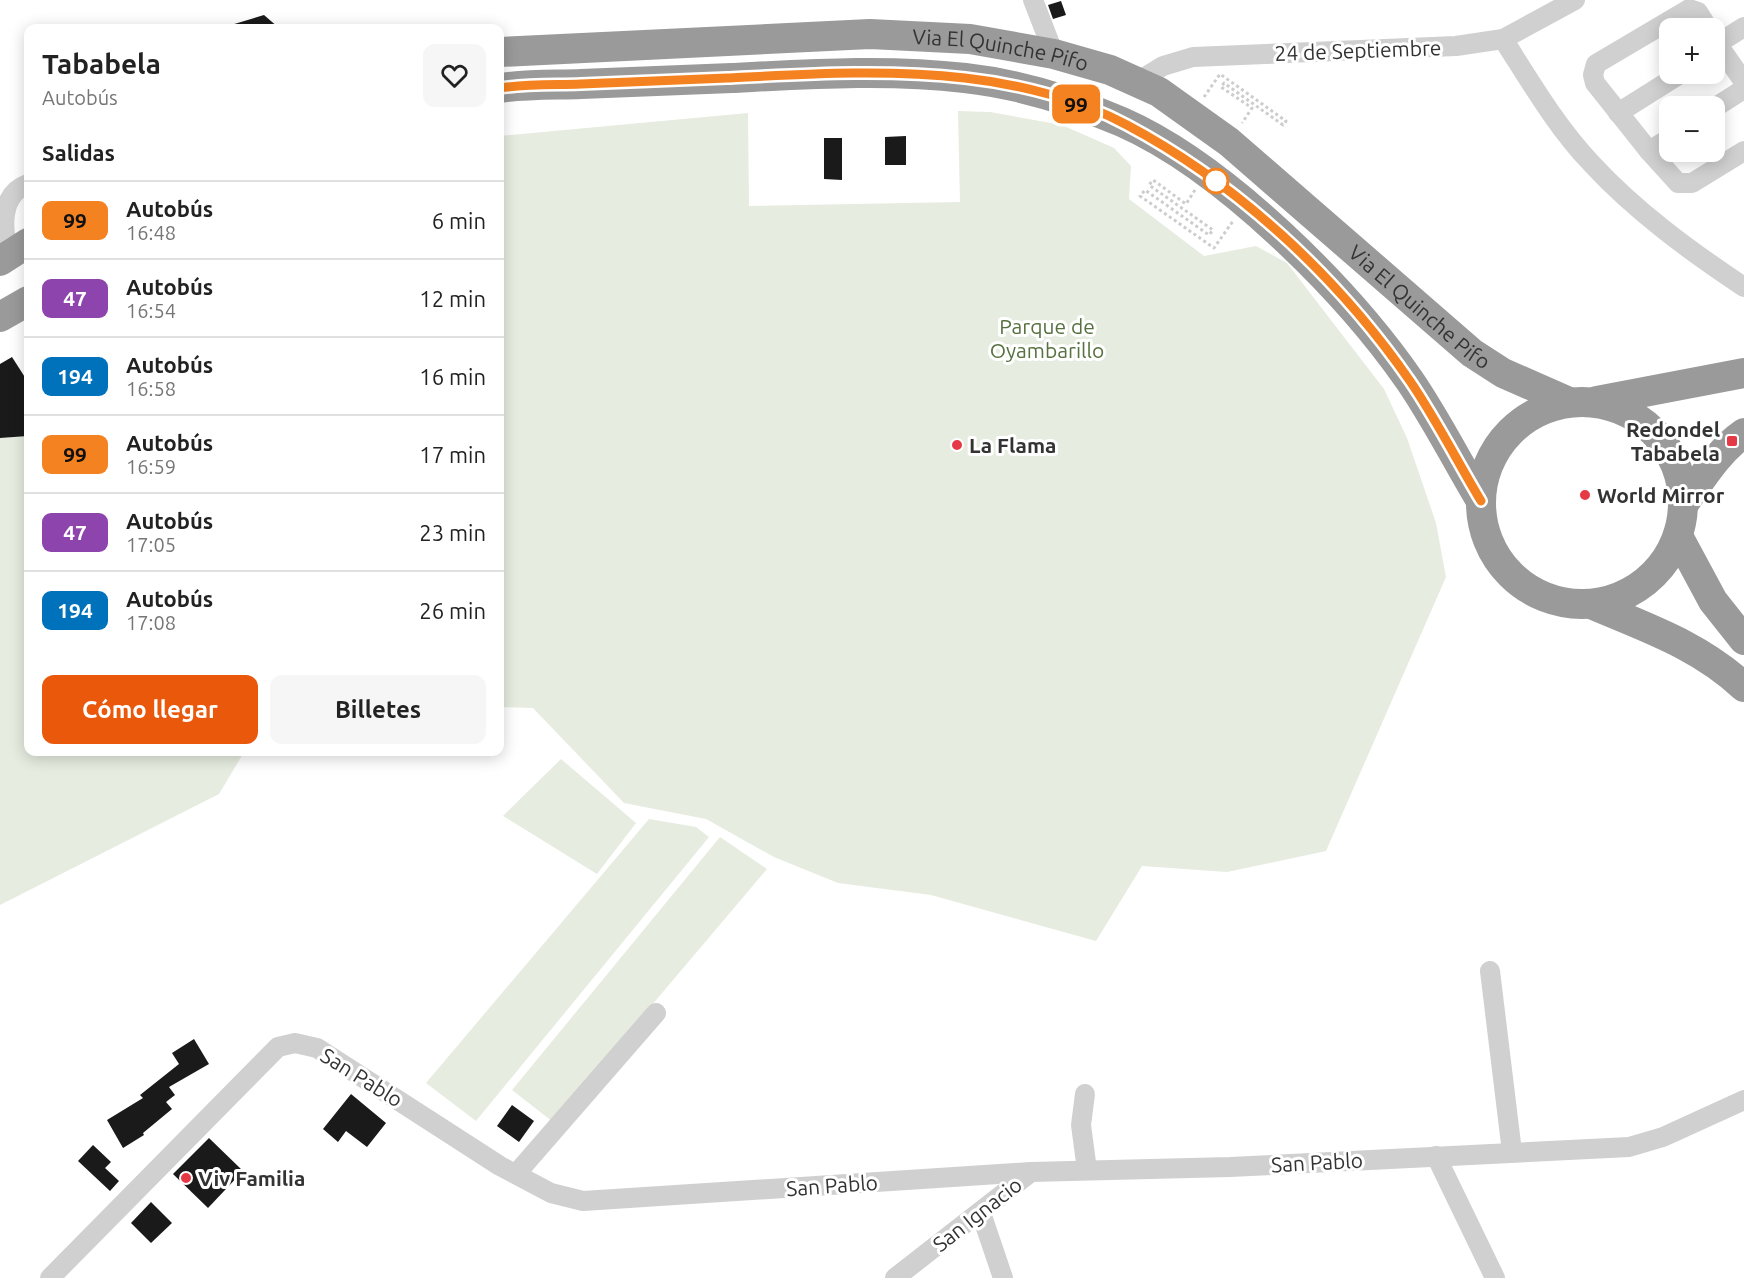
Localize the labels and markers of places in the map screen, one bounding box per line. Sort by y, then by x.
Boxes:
unlabelled marker [1203,168,1229,194]
place label: Redondel Tababela [1626,417,1720,465]
place label: La Flama [969,433,1056,457]
marker: Redondel Tababela [1725,434,1739,448]
marker: La Flama [950,438,964,452]
place label: World Mirror [1597,483,1725,507]
marker: World Mirror [1578,488,1592,502]
place label: Viv Familia [198,1166,305,1190]
marker: Viv Familia [179,1171,193,1185]

